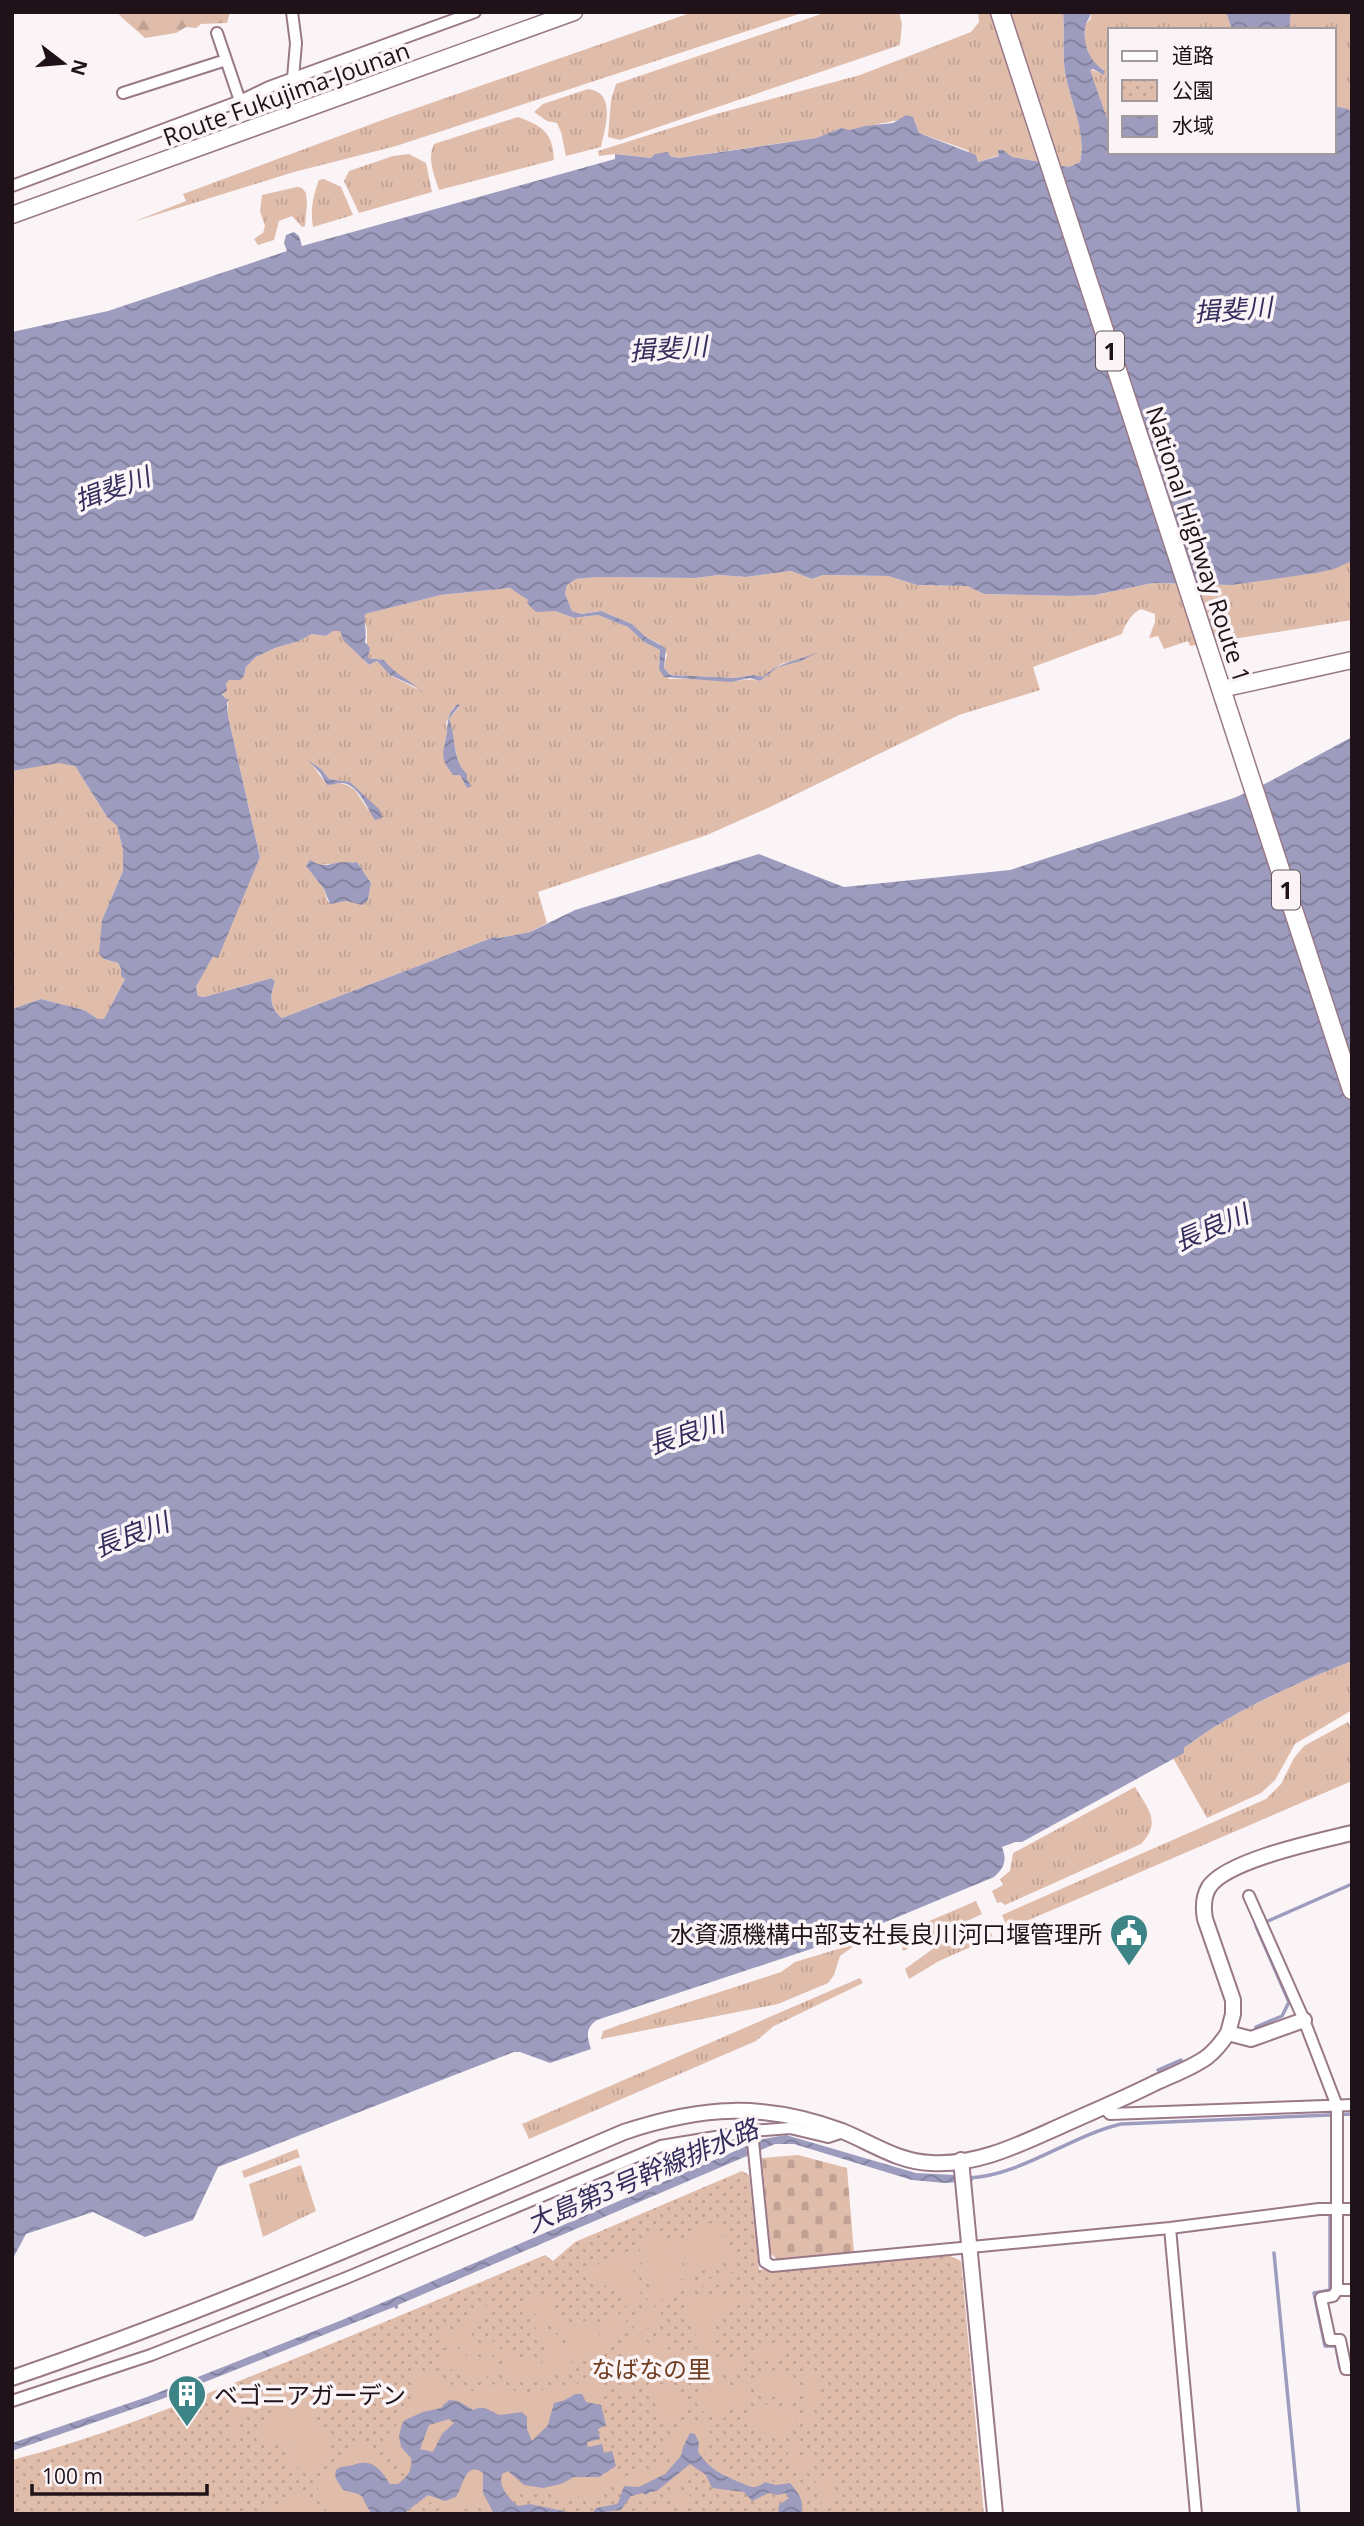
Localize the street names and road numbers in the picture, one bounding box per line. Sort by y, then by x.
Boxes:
street label: Route Fukujima-Jounan [158,33,414,153]
road number: 1 [1096,332,1124,370]
street label: National Highway Route 1 [1139,402,1259,686]
road number: 1 [1272,870,1300,909]

